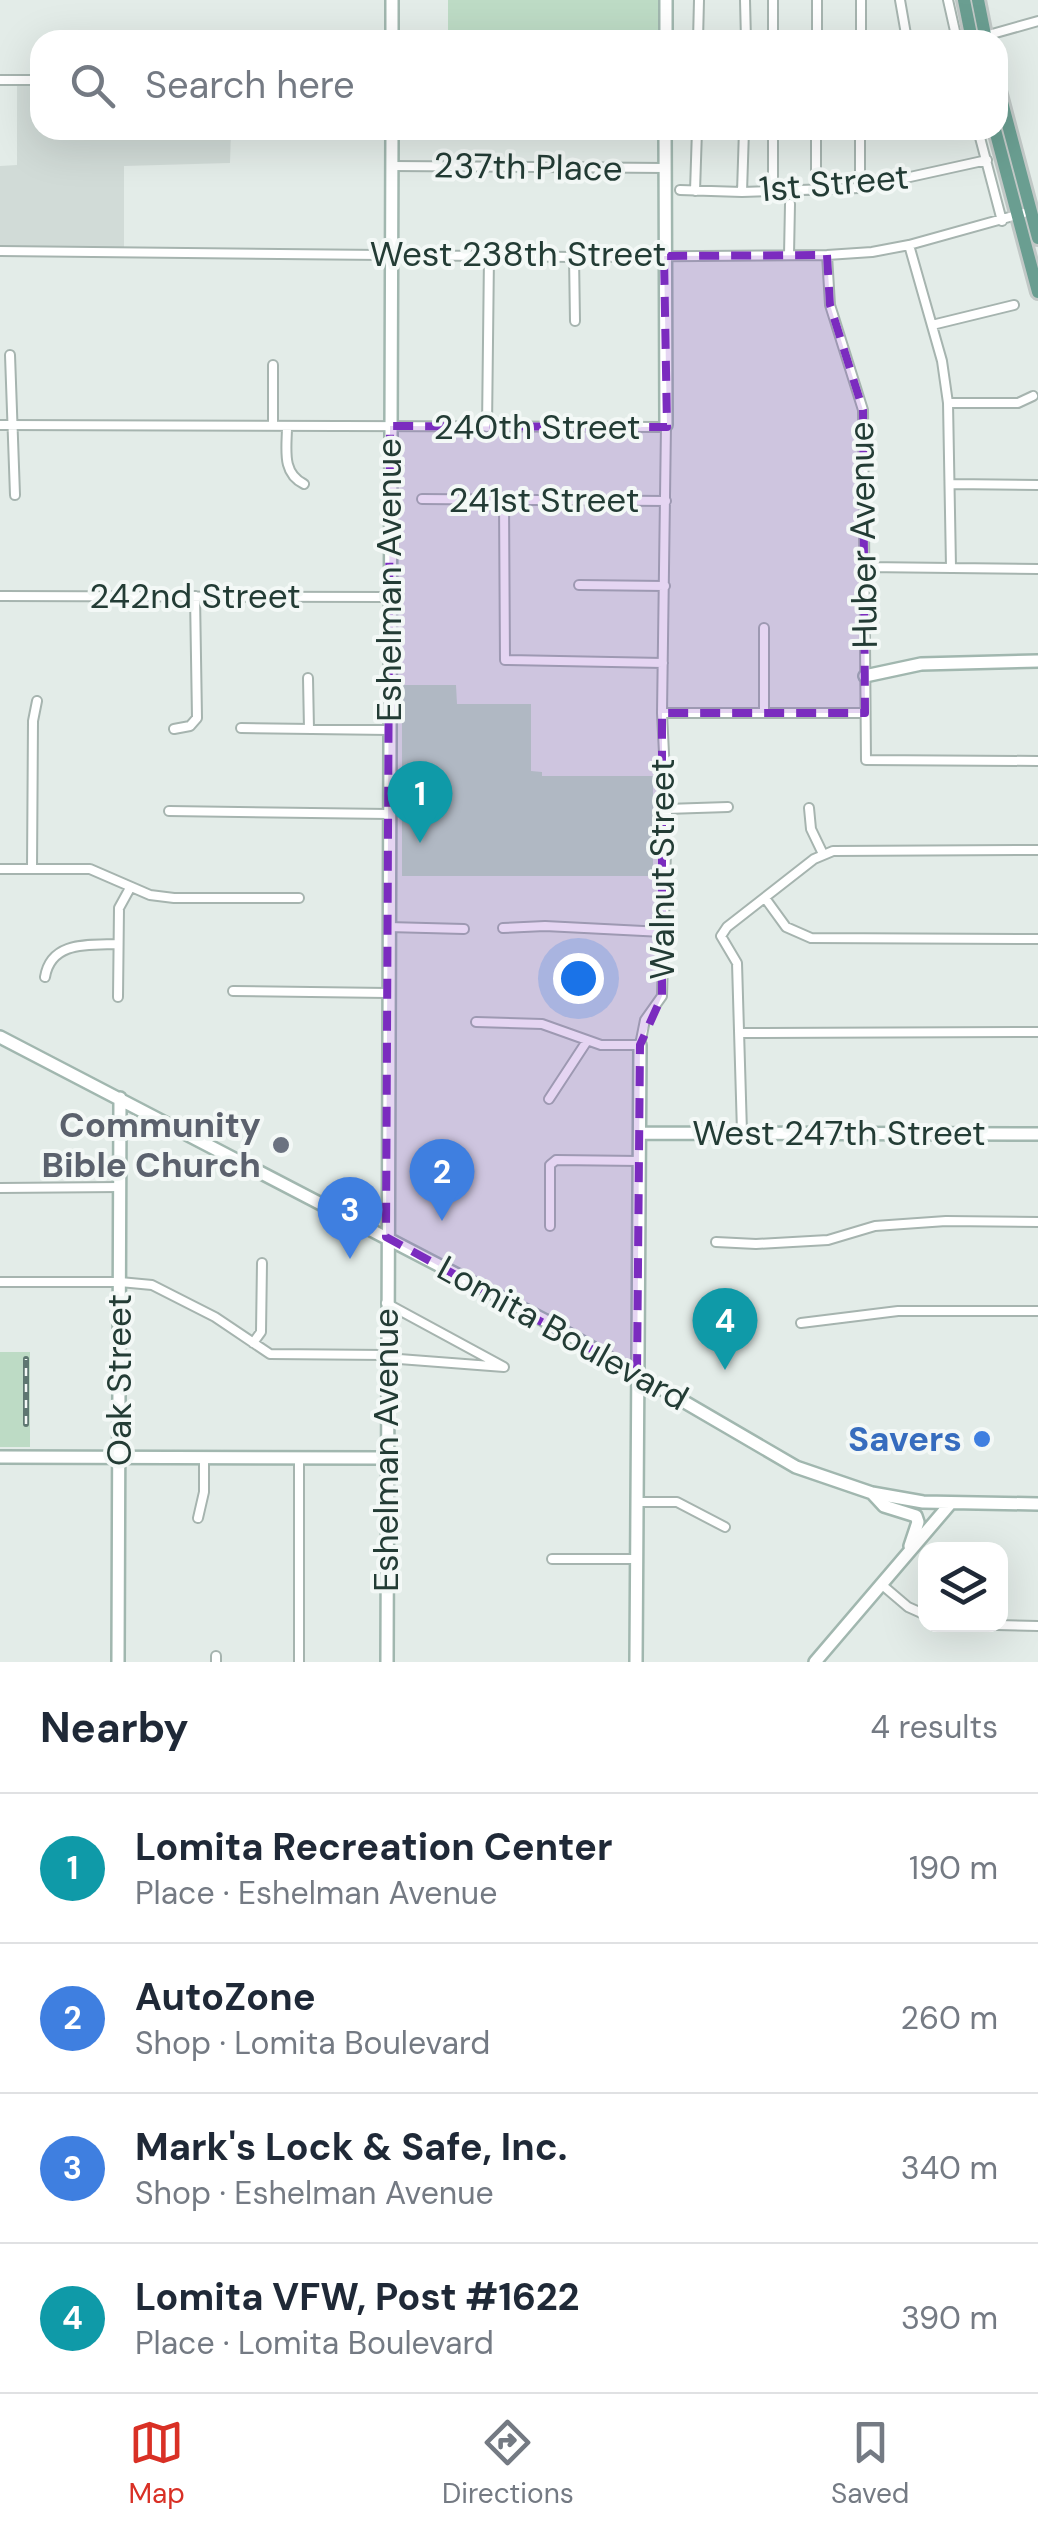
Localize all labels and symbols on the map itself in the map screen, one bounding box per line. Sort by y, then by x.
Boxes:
street label: 237th Place [433,142,623,192]
street label: 1st Street [757,154,911,212]
street label: West 238th Street [370,231,666,277]
street label: 240th Street [433,404,641,450]
street label: Huber Avenue [838,421,888,649]
street label: Eshelman Avenue [366,438,412,722]
street label: 241st Street [449,477,639,523]
street label: 242nd Street [89,573,301,619]
street label: Walnut Street [639,758,685,980]
pin: 1 [388,760,452,843]
your location [553,953,604,1004]
place label: Community Bible Church [42,1102,261,1188]
street label: West 247th Street [692,1110,986,1156]
marker: Community Bible Church [270,1134,292,1156]
pin: 2 [410,1138,474,1221]
pin: 3 [318,1176,382,1259]
street label: Lomita Boulevard [429,1245,697,1421]
pin: 4 [692,1288,758,1370]
street label: Oak Street [96,1294,142,1466]
street label: Eshelman Avenue [363,1308,409,1592]
place label: Savers [848,1416,962,1462]
marker: Savers [971,1428,993,1450]

